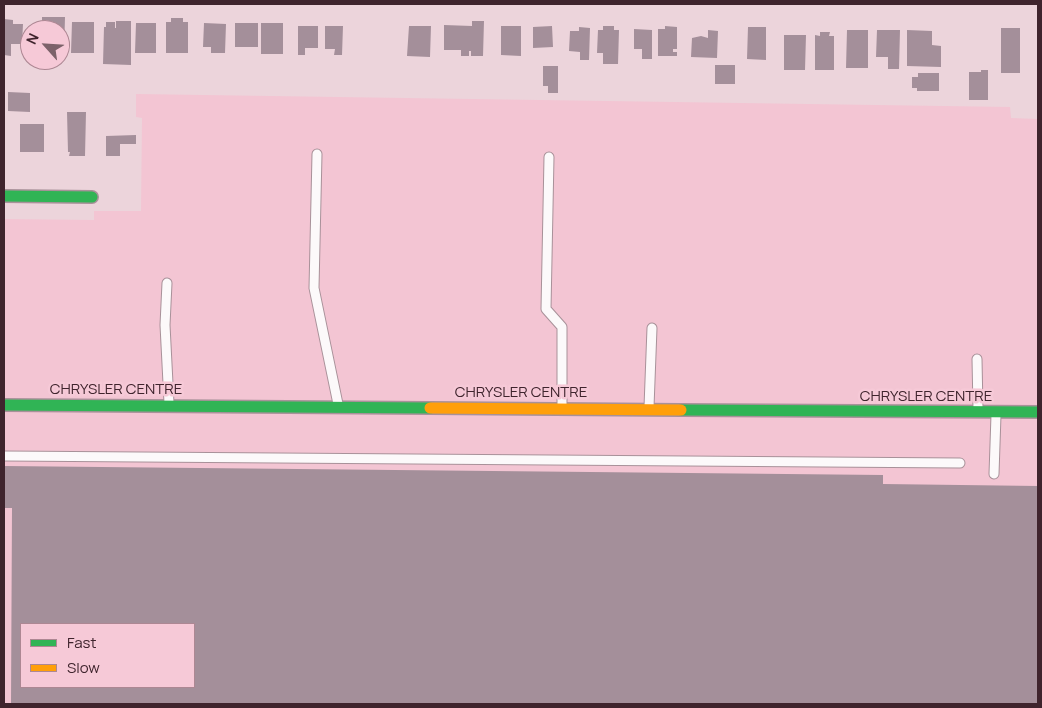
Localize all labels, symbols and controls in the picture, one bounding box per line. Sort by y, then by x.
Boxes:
north arrow [20,20,70,70]
text: N [21,30,43,47]
street label: CHRYSLER CENTRE [50,381,182,399]
street label: CHRYSLER CENTRE [455,384,587,402]
street label: CHRYSLER CENTRE [860,388,992,406]
legend [20,623,195,688]
text: Fast [67,632,96,653]
text: Slow [67,657,100,678]

